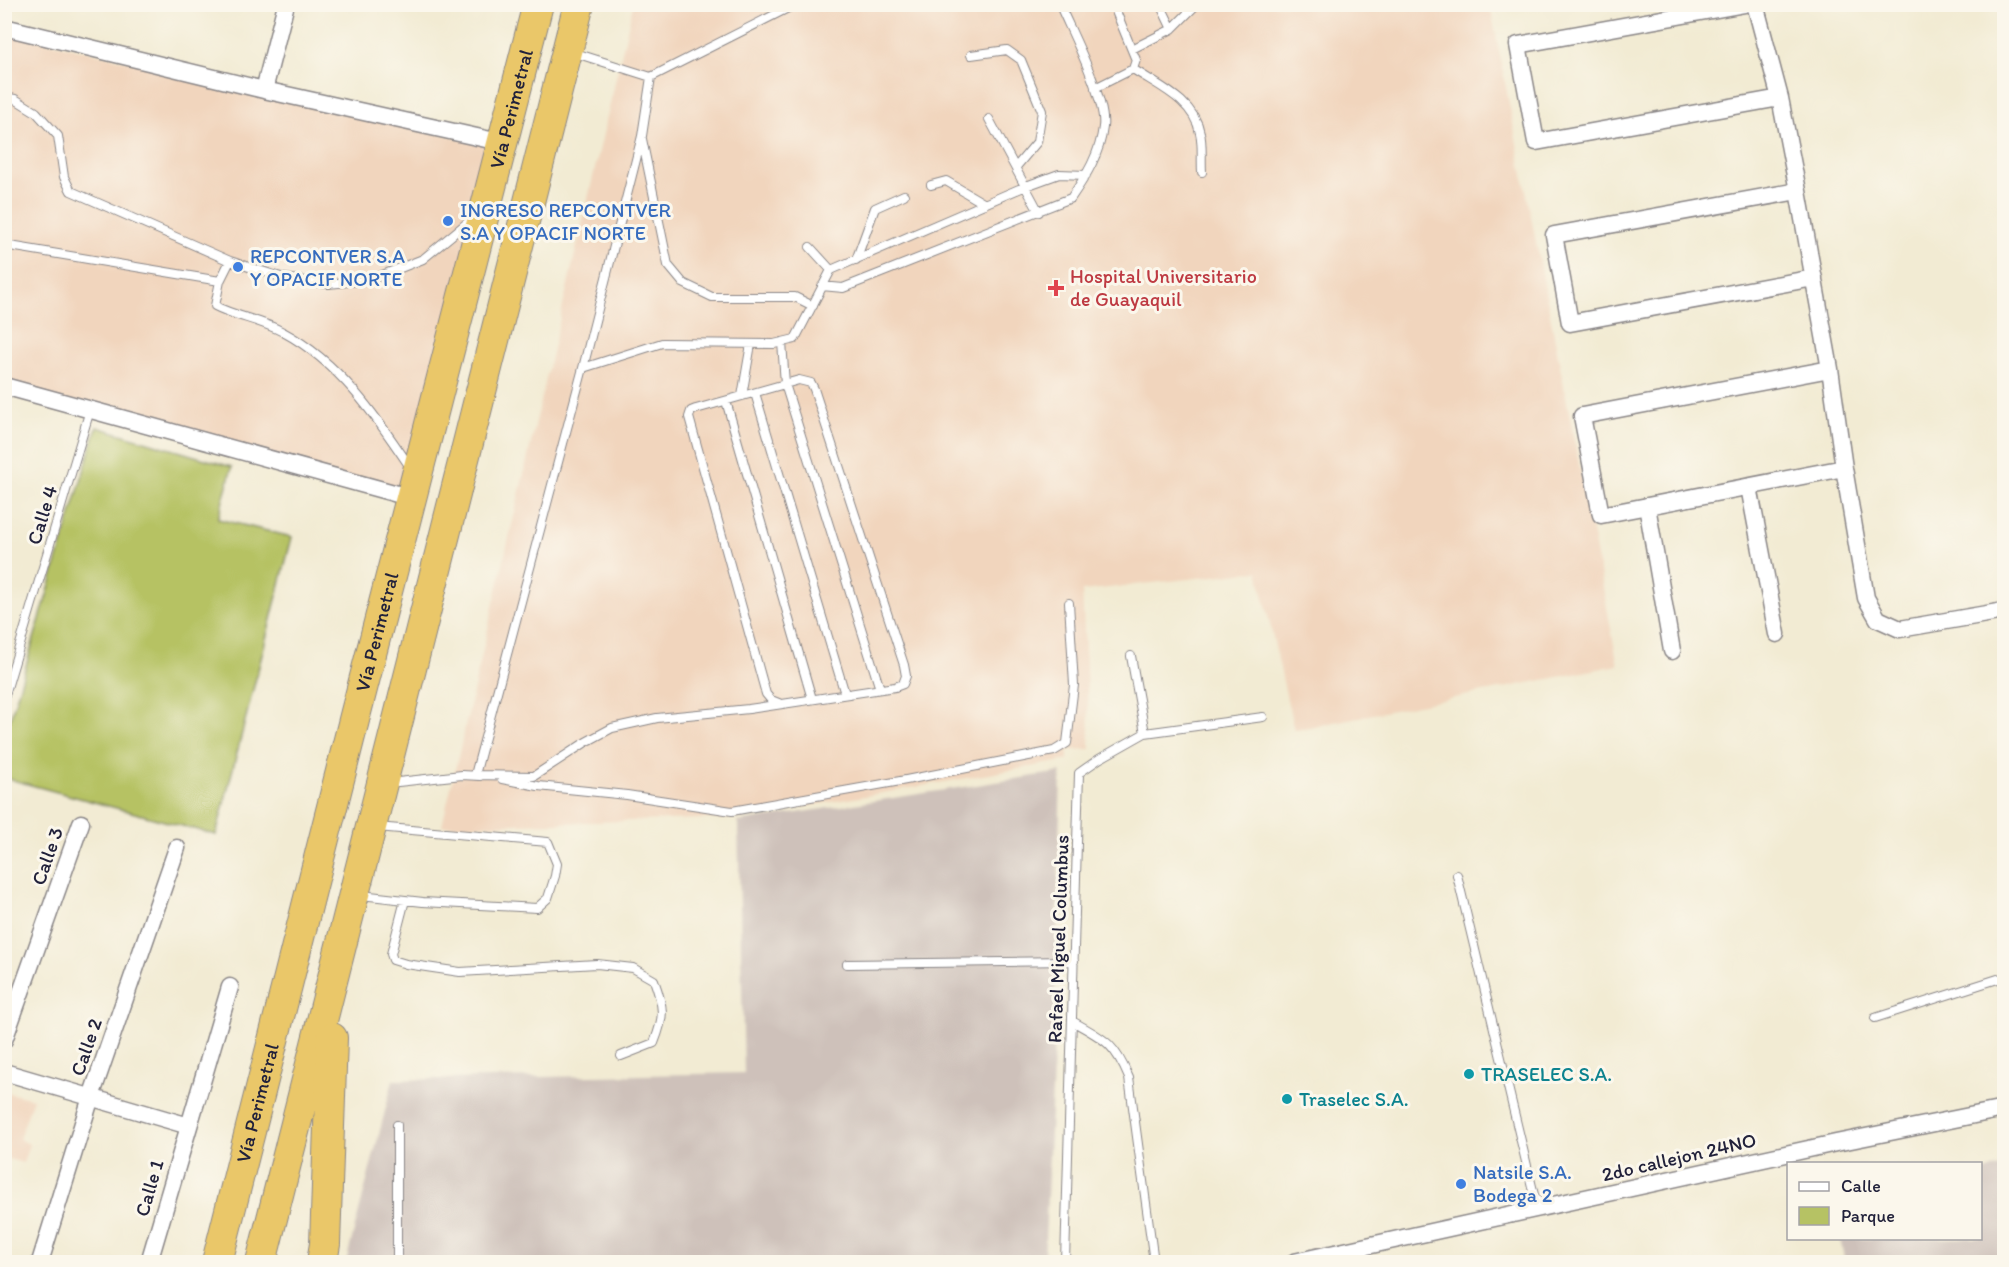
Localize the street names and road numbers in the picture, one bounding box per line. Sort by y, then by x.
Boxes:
street label: Vía Perimetral [484,46,538,171]
street label: Calle 4 [22,483,62,547]
street label: Vía Perimetral [350,569,404,694]
street label: Calle 3 [26,824,68,888]
street label: Rafael Miguel Columbus [1042,834,1074,1044]
street label: Calle 2 [65,1015,107,1079]
street label: Vía Perimetral [231,1040,284,1165]
street label: 2do callejon 24NO [1599,1128,1759,1186]
street label: Calle 1 [129,1157,169,1219]

